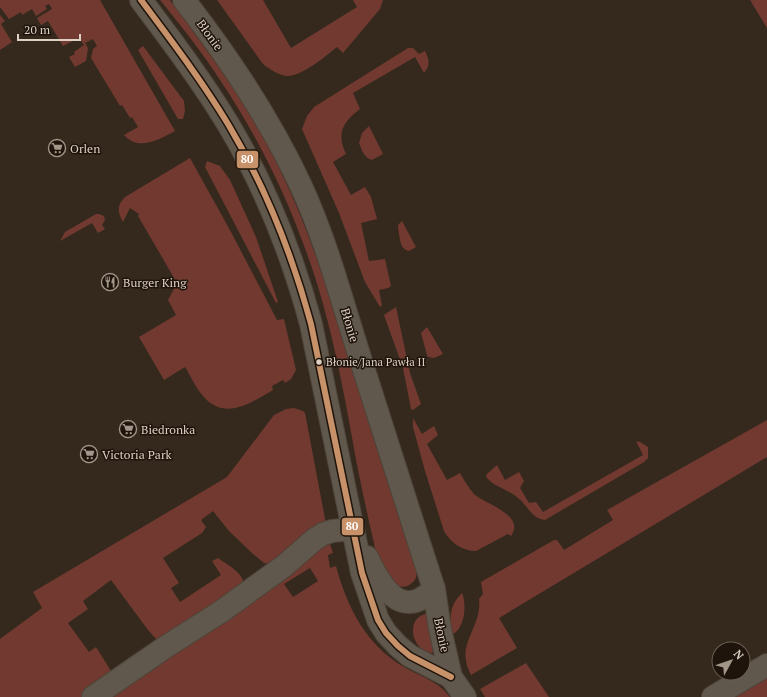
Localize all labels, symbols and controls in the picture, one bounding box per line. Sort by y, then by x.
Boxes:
scale bar [18,16,80,42]
street label: Błonie [194,17,226,53]
text: 20 m [24,22,51,37]
supermarket icon: Orlen [47,138,67,158]
place label: Orlen [70,141,100,156]
line badge: 80 [236,150,259,169]
text: 80 [241,152,253,166]
restaurant icon: Burger King [100,272,120,292]
place label: Burger King [123,275,187,290]
street label: Błonie [338,306,362,344]
place label: Błonie/Jana Pawła II [326,355,425,369]
marker: Błonie/Jana Pawła II [314,357,324,367]
supermarket icon: Biedronka [118,419,138,439]
place label: Biedronka [141,422,195,437]
supermarket icon: Victoria Park [79,444,99,464]
place label: Victoria Park [102,447,172,462]
line badge: 80 [341,517,364,536]
text: 80 [346,519,358,533]
street label: Błonie [431,616,453,654]
north arrow [711,641,751,681]
text: N [731,647,747,663]

